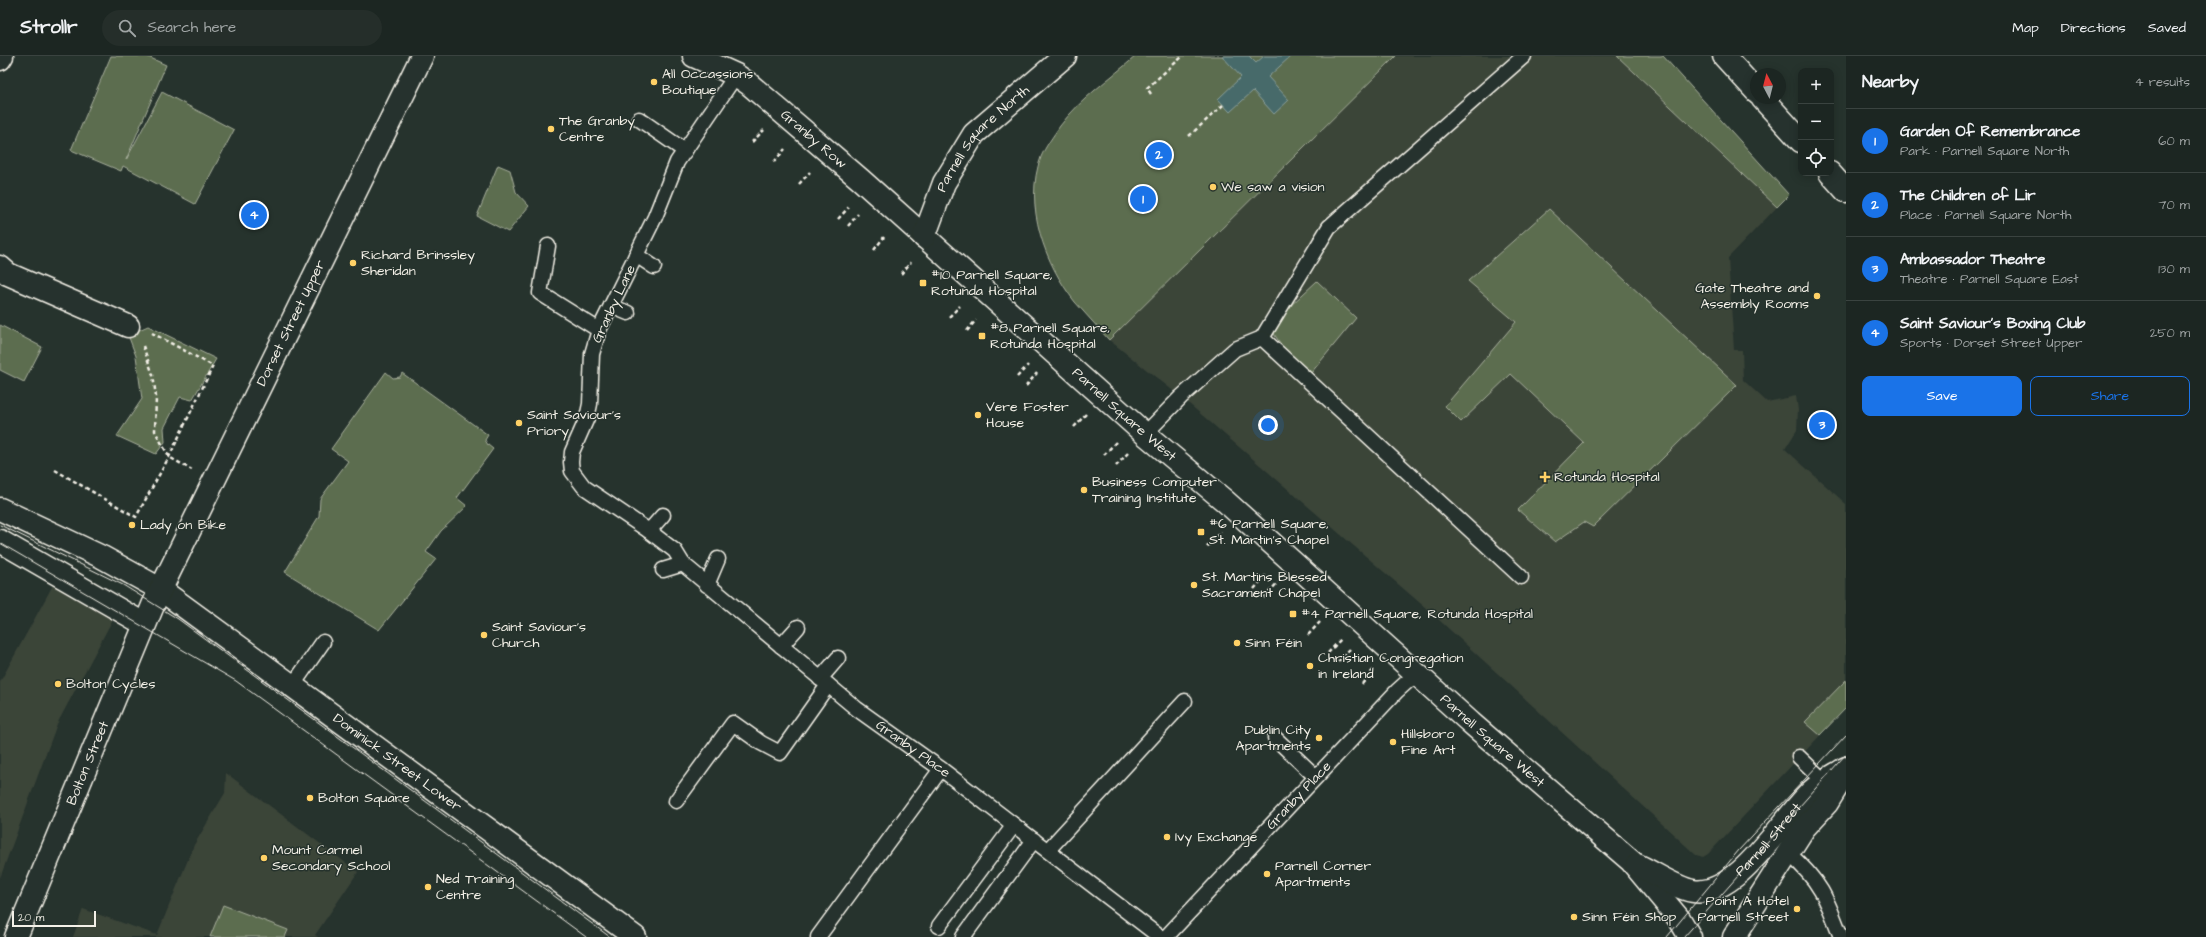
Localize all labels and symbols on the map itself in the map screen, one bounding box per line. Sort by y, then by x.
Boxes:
place label: All Occassions Boutique [662,64,753,100]
north arrow [1750,68,1786,104]
marker: All Occassions Boutique [649,77,659,87]
street label: Parnell Square North [932,81,1034,195]
street label: Granby Row [776,105,851,174]
place label: The Granby Centre [559,111,635,147]
marker: The Granby Centre [546,124,556,134]
pin: 2 [1146,140,1172,170]
place label: We saw a vision [1221,177,1325,197]
marker: We saw a vision [1208,182,1218,192]
pin: 1 [1130,184,1156,214]
pin: 4 [241,200,267,230]
place label: Richard Brinssley Sheridan [361,245,475,281]
street label: Dorset Street Upper [252,256,331,390]
marker: Richard Brinssley Sheridan [348,258,358,268]
street label: Granby Lane [587,261,641,346]
place label: #10 Parnell Square, Rotunda Hospital [931,265,1053,301]
marker: #10 Parnell Square, Rotunda Hospital [918,278,928,288]
place label: Gate Theatre and Assembly Rooms [1695,278,1809,314]
marker: Gate Theatre and Assembly Rooms [1812,291,1822,301]
place label: #8 Parnell Square, Rotunda Hospital [990,318,1110,354]
marker: #8 Parnell Square, Rotunda Hospital [977,331,987,341]
street label: Parnell Square West [1067,363,1181,466]
place label: Vere Foster House [986,397,1069,433]
place label: Saint Saviour's Priory [527,405,621,441]
marker: Vere Foster House [973,410,983,420]
pin: 3 [1809,410,1835,440]
your location [1258,415,1278,435]
marker: Saint Saviour's Priory [514,418,524,428]
place label: Rotunda Hospital [1554,467,1660,487]
marker: Rotunda Hospital [1539,471,1551,483]
place label: Business Computer Training Institute [1092,472,1217,508]
marker: Business Computer Training Institute [1079,485,1089,495]
place label: #6 Parnell Square, St. Martin's Chapel [1209,514,1329,550]
place label: Lady on Bike [140,515,226,535]
marker: Lady on Bike [127,520,137,530]
marker: #6 Parnell Square, St. Martin's Chapel [1196,527,1206,537]
place label: St. Martins Blessed Sacrament Chapel [1202,567,1327,603]
marker: St. Martins Blessed Sacrament Chapel [1189,580,1199,590]
place label: #4 Parnell Square, Rotunda Hospital [1301,604,1533,624]
marker: #4 Parnell Square, Rotunda Hospital [1288,609,1298,619]
place label: Saint Saviour's Church [492,617,586,653]
marker: Saint Saviour's Church [479,630,489,640]
place label: Sinn Féin [1245,633,1302,653]
marker: Sinn Féin [1232,638,1242,648]
place label: Christian Congregation in Ireland [1318,648,1464,684]
marker: Christian Congregation in Ireland [1305,661,1315,671]
place label: Bolton Cycles [66,674,155,694]
marker: Bolton Cycles [53,679,63,689]
street label: Parnell Square West [1436,690,1549,792]
street label: Dominick Street Lower [329,709,466,817]
street label: Granby Place [872,715,955,783]
street label: Bolton Street [61,718,114,808]
place label: Dublin City Apartments [1236,720,1311,756]
place label: Hillsboro Fine Art [1401,724,1456,760]
marker: Dublin City Apartments [1314,733,1324,743]
marker: Hillsboro Fine Art [1388,737,1398,747]
street label: Granby Place [1262,757,1336,834]
place label: Bolton Square [318,788,410,808]
marker: Bolton Square [305,793,315,803]
street label: Parnell Street [1731,798,1807,881]
place label: Ivy Exchange [1175,827,1258,847]
marker: Ivy Exchange [1162,832,1172,842]
place label: Mount Carmel Secondary School [272,840,390,876]
marker: Mount Carmel Secondary School [259,853,269,863]
place label: Parnell Corner Apartments [1275,856,1371,892]
place label: Ned Training Centre [436,869,514,905]
marker: Parnell Corner Apartments [1262,869,1272,879]
marker: Ned Training Centre [423,882,433,892]
place label: Point A Hotel Parnell Street [1697,891,1789,927]
marker: Point A Hotel Parnell Street [1792,904,1802,914]
place label: Sinn Féin Shop [1582,907,1677,927]
scale bar [12,909,96,928]
marker: Sinn Féin Shop [1569,912,1579,922]

